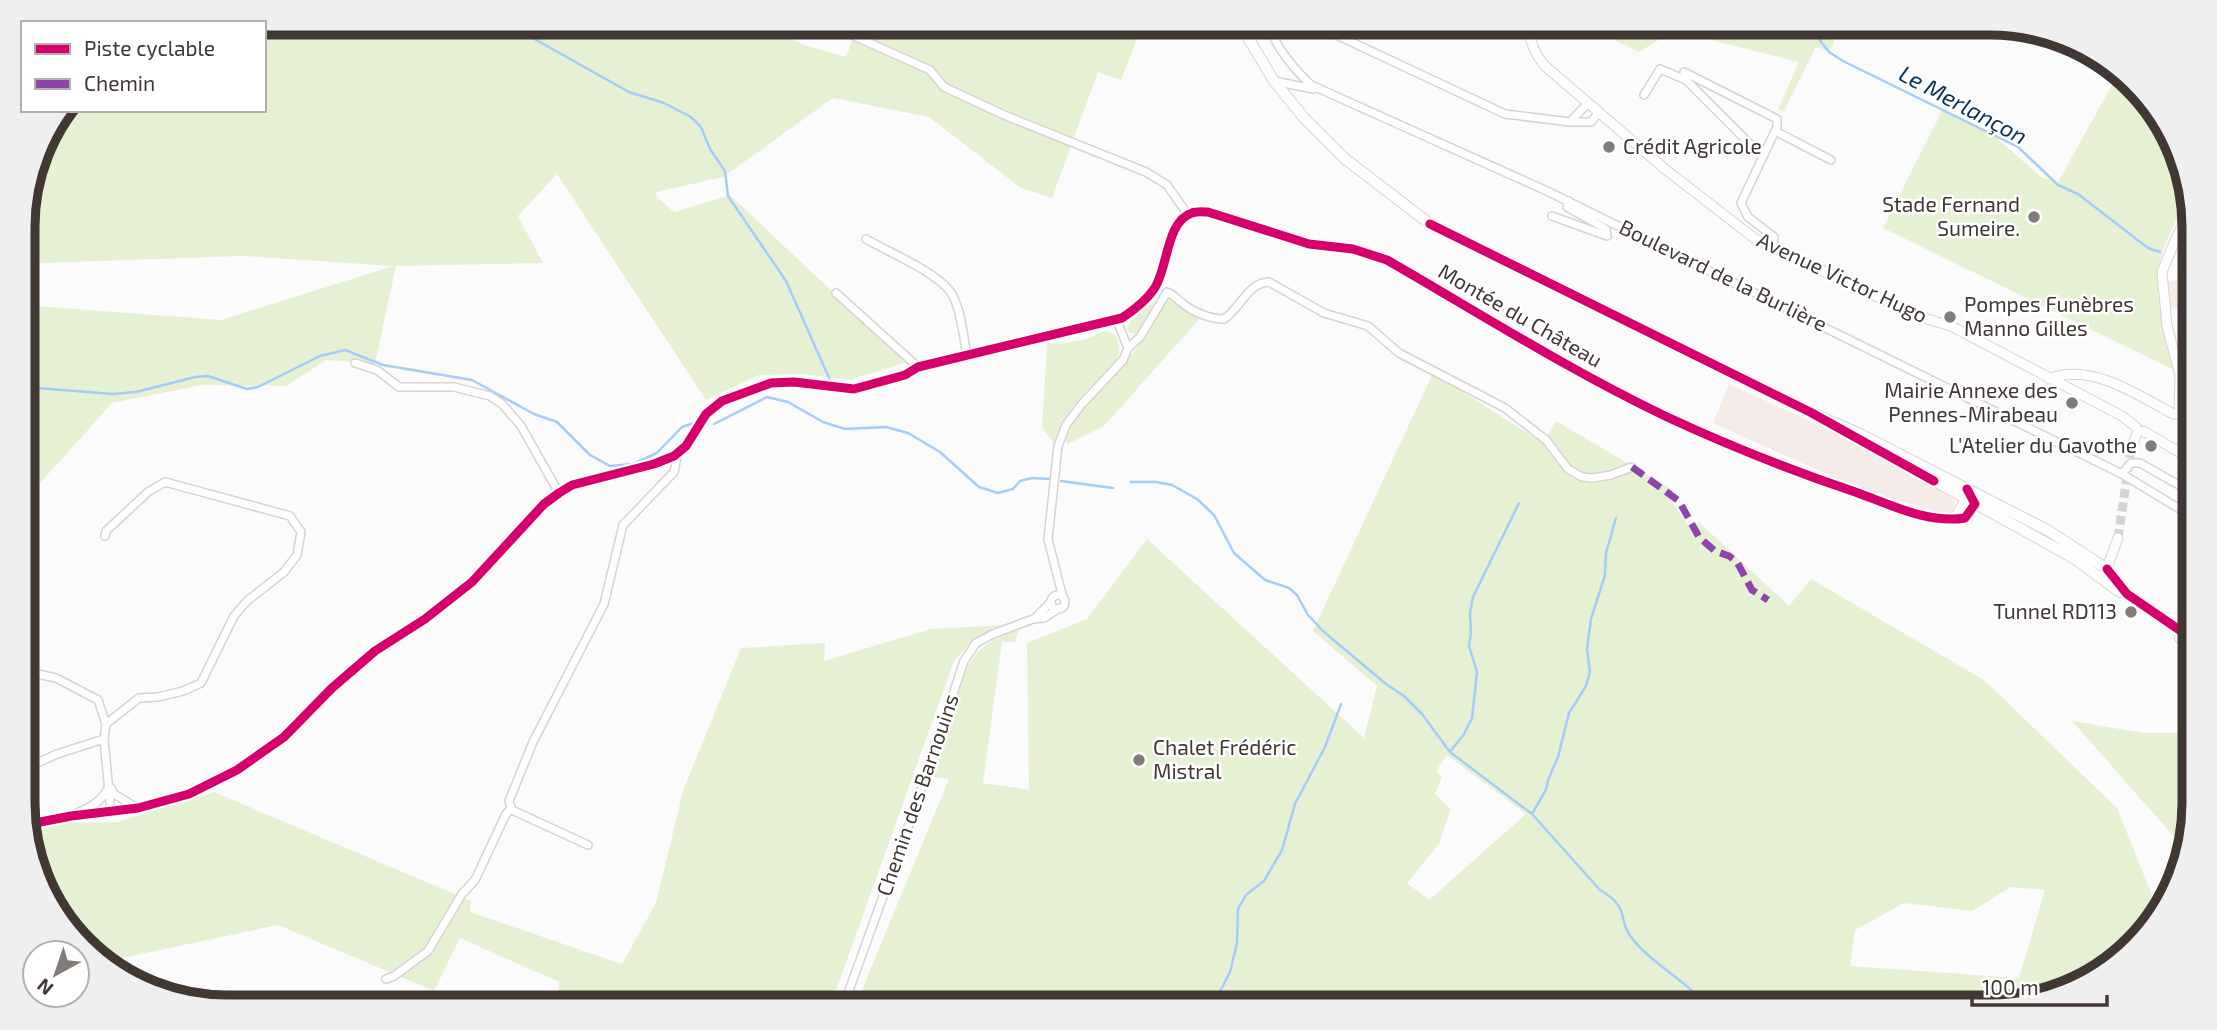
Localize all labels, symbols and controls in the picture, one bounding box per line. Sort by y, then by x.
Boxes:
legend [21,21,266,112]
text: Piste cyclable [84,35,215,60]
water label: Le Merlançon [1894,59,2032,150]
text: Chemin [84,70,155,95]
place label: Crédit Agricole [1623,133,1762,158]
marker: Crédit Agricole [1601,139,1617,155]
place label: Stade Fernand Sumeire. [1882,191,2020,240]
marker: Stade Fernand Sumeire. [2026,209,2042,225]
street label: Boulevard de la Burlière [1616,213,1832,336]
street label: Avenue Victor Hugo [1754,226,1932,327]
street label: Montée du Château [1434,258,1607,372]
place label: Pompes Funèbres Manno Gilles [1964,291,2134,340]
marker: Pompes Funèbres Manno Gilles [1942,309,1958,325]
place label: Mairie Annexe des Pennes-Mirabeau [1884,377,2058,426]
marker: Mairie Annexe des Pennes-Mirabeau [2064,395,2080,411]
place label: L'Atelier du Gavothe [1949,432,2137,457]
marker: L'Atelier du Gavothe [2143,438,2159,454]
place label: Tunnel RD113 [1993,598,2117,623]
marker: Tunnel RD113 [2123,604,2139,620]
street label: Chemin des Barnouins [870,690,963,899]
place label: Chalet Frédéric Mistral [1153,734,1297,783]
marker: Chalet Frédéric Mistral [1131,752,1147,768]
north arrow [21,939,91,1009]
scale bar [1972,964,2107,1008]
text: N [32,974,57,1001]
text: 100 m [1982,974,2039,999]

